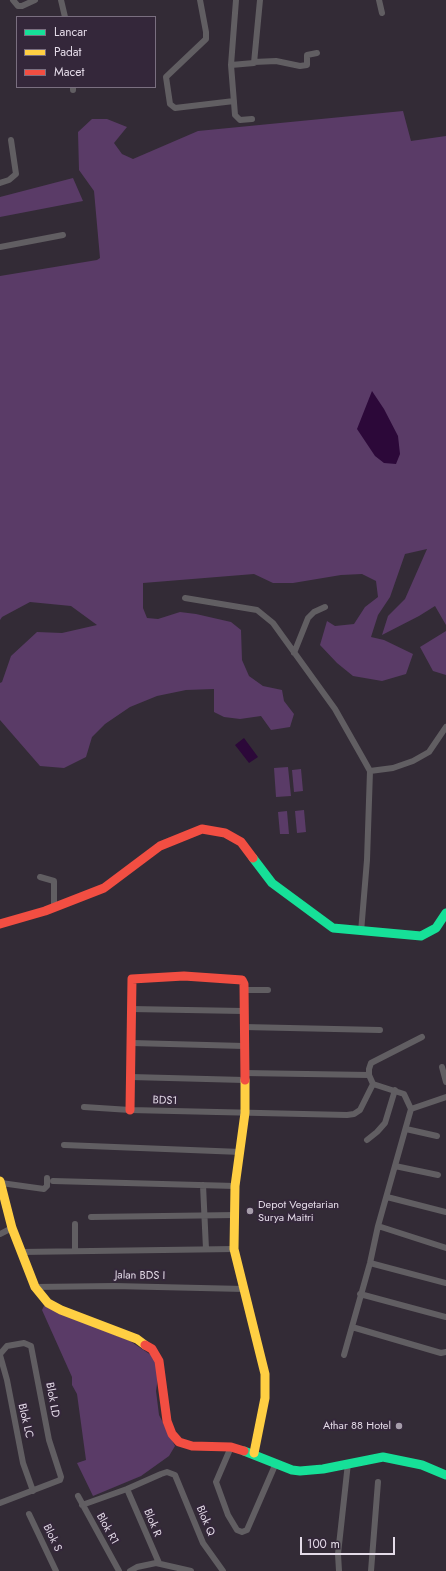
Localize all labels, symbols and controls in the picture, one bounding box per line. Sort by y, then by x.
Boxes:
legend [16,16,156,88]
text: Lancar [54,23,87,41]
text: Padat [54,43,81,61]
text: Macet [54,63,84,81]
street label: BDS1 [152,1094,178,1108]
place label: Depot Vegetarian Surya Maitri [258,1198,339,1224]
marker: Depot Vegetarian Surya Maitri [245,1206,255,1216]
street label: Jalan BDS I [115,1269,165,1283]
street label: Blok LD [42,1381,62,1419]
street label: Blok LC [15,1402,35,1440]
place label: Athar 88 Hotel [323,1419,391,1433]
marker: Athar 88 Hotel [394,1421,404,1431]
street label: Blok Q [193,1504,217,1538]
street label: Blok R [140,1507,164,1539]
street label: Blok R1 [93,1511,121,1547]
street label: Blok S [40,1522,64,1554]
scale bar [302,1529,397,1555]
text: 100 m [307,1535,340,1553]

